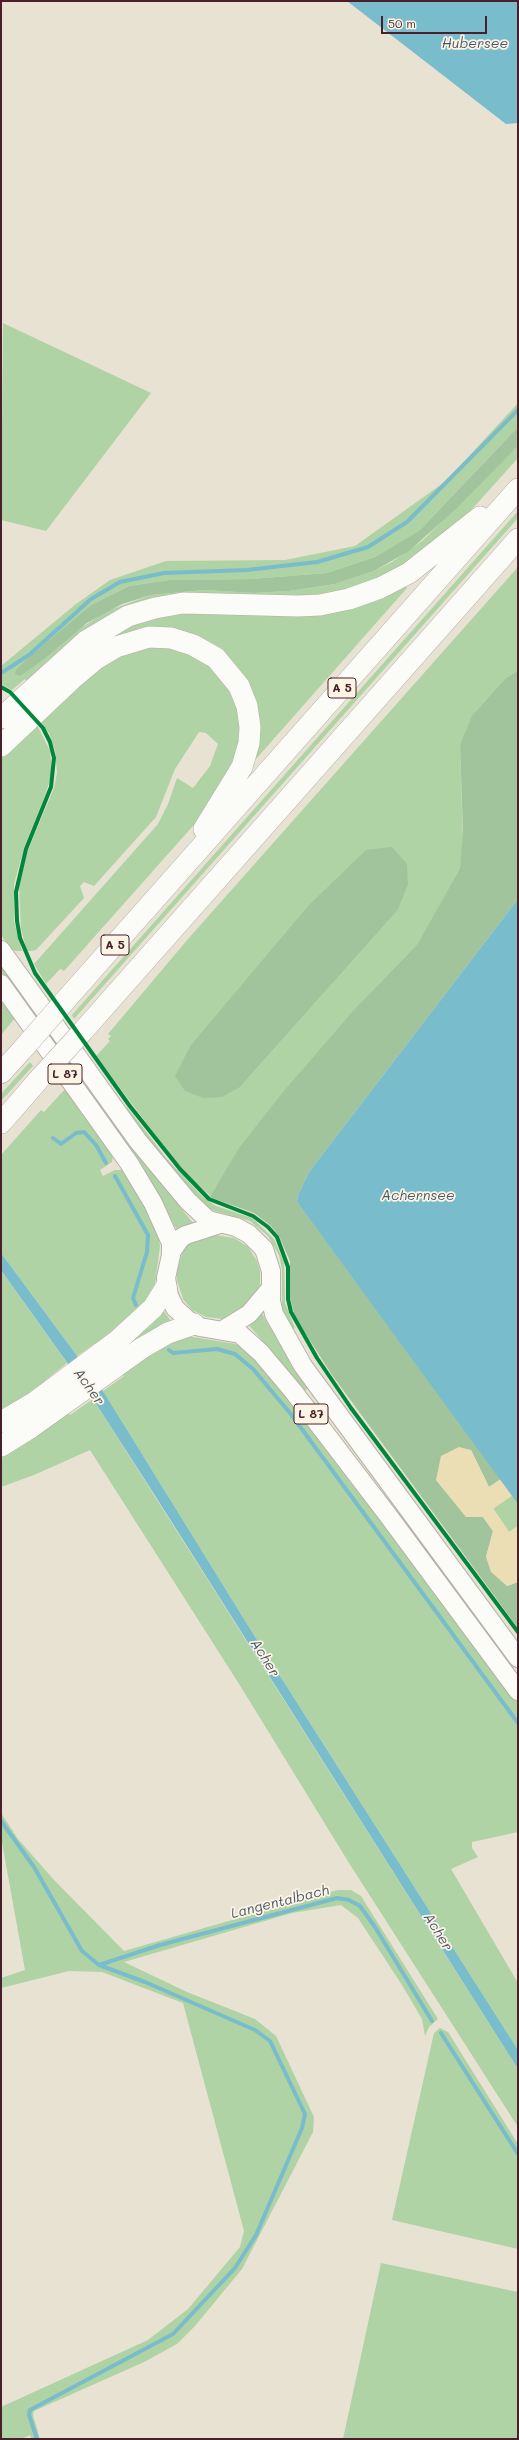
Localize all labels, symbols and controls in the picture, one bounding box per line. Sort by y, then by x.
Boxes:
scale bar [383,8,489,34]
text: 50 m [388,15,416,31]
water label: Hubersee [442,36,508,52]
road number: A 5 [328,678,356,698]
road number: A 5 [101,935,129,955]
road number: L 87 [48,1064,82,1084]
water label: Achernsee [381,1188,455,1204]
water label: Acher [70,1365,108,1409]
road number: L 87 [294,1404,328,1424]
water label: Acher [247,1636,283,1680]
water label: Langentalbach [229,1882,331,1922]
water label: Acher [420,1910,456,1954]

